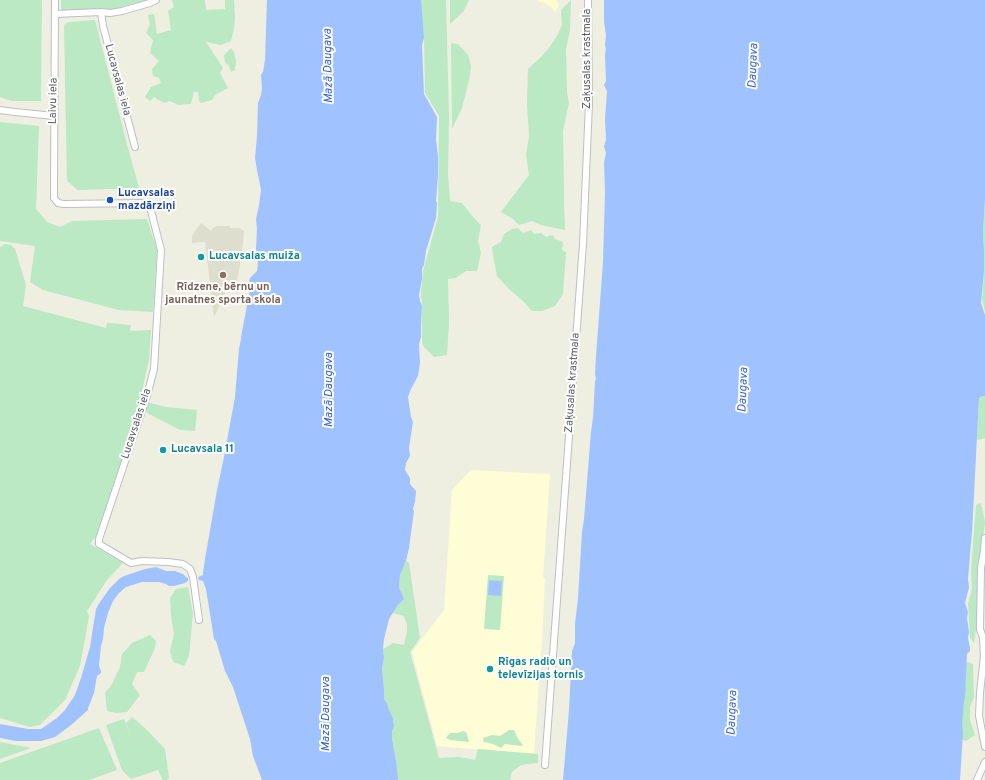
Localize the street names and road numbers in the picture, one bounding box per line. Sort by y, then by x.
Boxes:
street label: Zaķusalas krastmala [581,9,595,109]
street label: Lucavsalas iela [101,43,133,117]
street label: Laivu iela [47,78,61,124]
street label: Zaķusalas krastmala [563,332,583,434]
street label: Lucavsalas iela [119,387,155,461]

